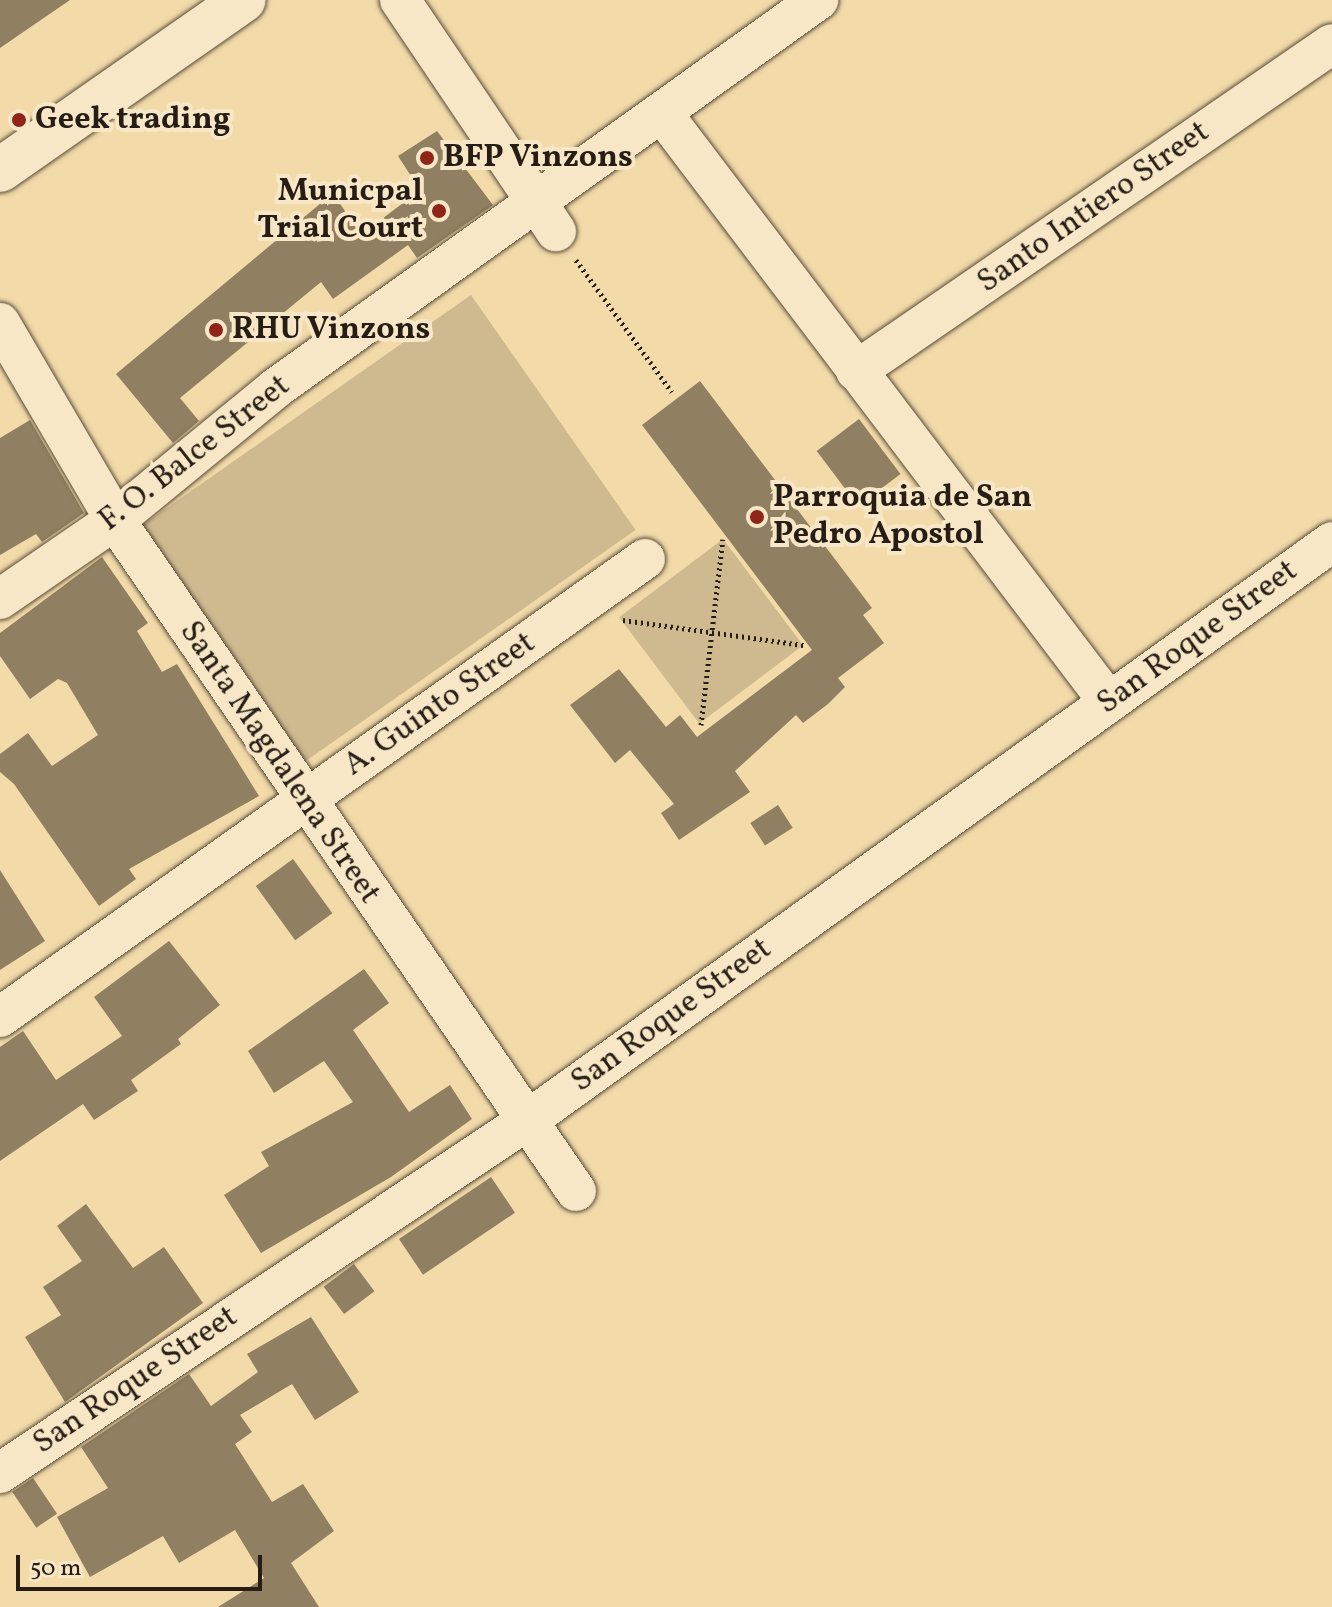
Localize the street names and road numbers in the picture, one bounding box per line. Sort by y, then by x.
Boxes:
street label: Santo Intiero Street [971,114,1217,302]
street label: F. O. Balce Street [92,367,298,541]
street label: San Roque Street [1090,552,1306,724]
street label: Santa Magdalena Street [170,614,388,912]
street label: A. Guinto Street [337,625,543,785]
street label: San Roque Street [564,930,780,1102]
street label: San Roque Street [26,1298,246,1464]

